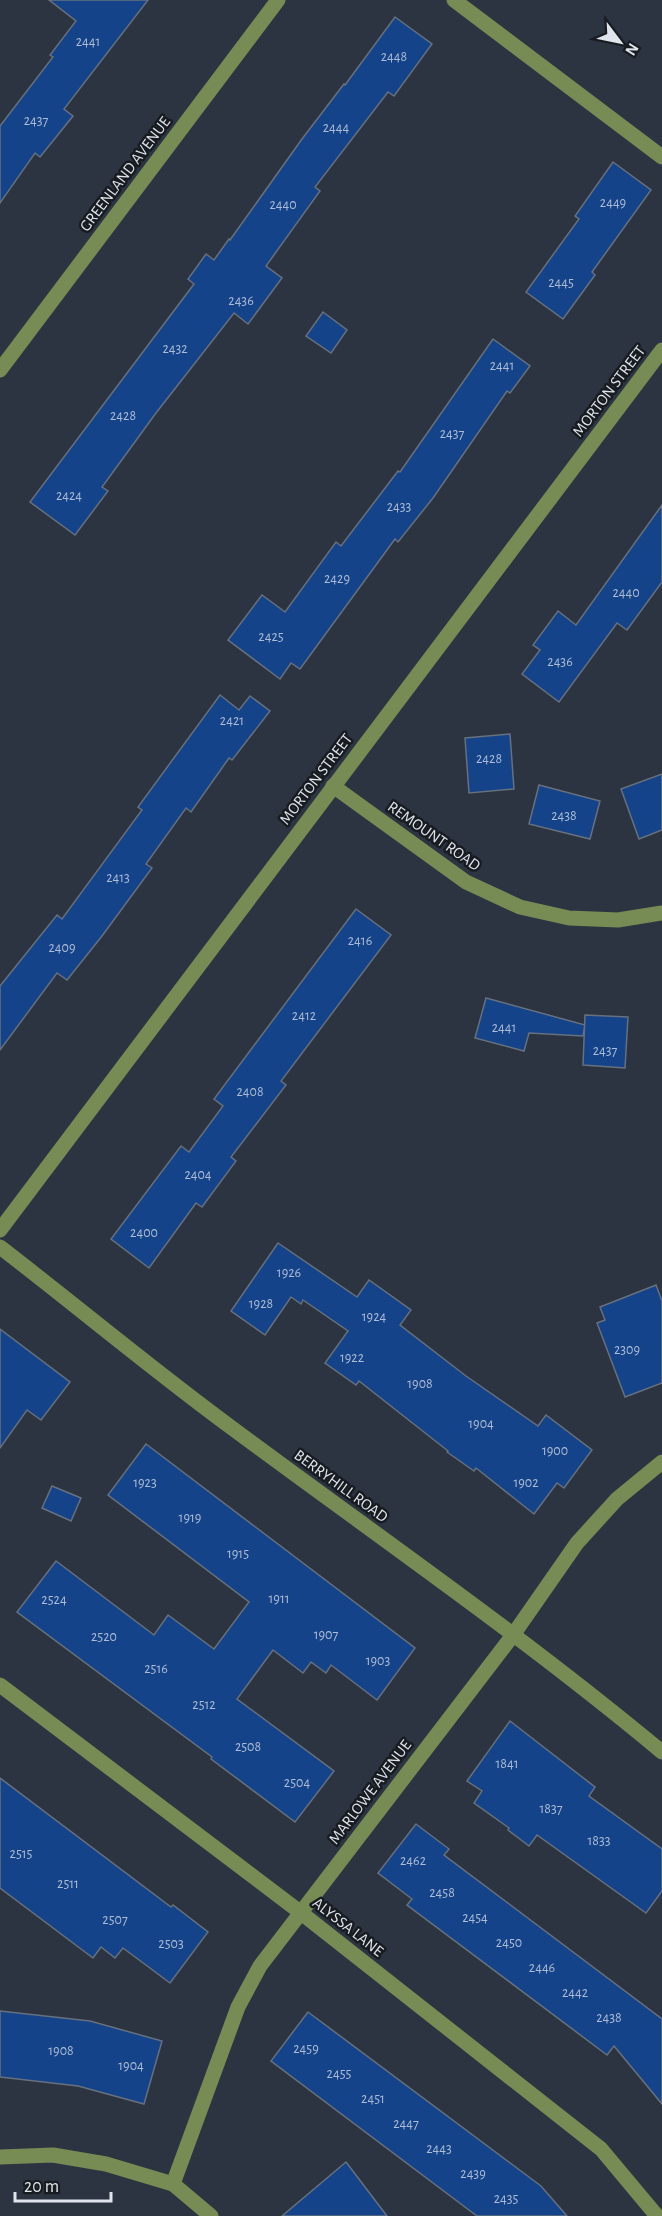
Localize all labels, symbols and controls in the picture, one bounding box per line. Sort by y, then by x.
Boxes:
north arrow [590,12,650,72]
house number: 2441 [76,35,100,49]
text: N [622,40,642,58]
house number: 2448 [381,50,407,64]
street label: GREENLAND AVENUE [77,113,173,234]
house number: 2437 [24,114,49,128]
house number: 2444 [323,121,350,135]
house number: 2449 [600,196,626,210]
house number: 2440 [269,198,297,212]
house number: 2445 [548,276,574,290]
house number: 2436 [228,294,254,308]
house number: 2432 [162,342,188,356]
street label: MORTON STREET [570,342,648,439]
house number: 2441 [490,359,514,373]
house number: 2428 [110,409,136,423]
house number: 2437 [440,427,465,441]
house number: 2424 [56,489,82,503]
house number: 2433 [387,500,412,514]
house number: 2429 [324,572,350,586]
house number: 2440 [612,586,640,600]
house number: 2425 [258,630,284,644]
house number: 2436 [547,655,573,669]
house number: 2421 [220,714,244,728]
street label: MORTON STREET [277,730,355,827]
house number: 2428 [476,752,502,766]
street label: REMOUNT ROAD [385,798,483,874]
house number: 2438 [551,809,577,823]
house number: 2413 [106,871,130,885]
house number: 2416 [348,934,372,948]
house number: 2409 [48,941,76,955]
house number: 2412 [292,1009,316,1023]
house number: 2441 [492,1021,516,1035]
house number: 2437 [593,1044,618,1058]
house number: 2408 [236,1085,264,1099]
house number: 2404 [184,1168,212,1182]
house number: 2400 [130,1226,158,1240]
house number: 1926 [277,1266,301,1280]
house number: 1928 [249,1297,273,1311]
house number: 1924 [362,1310,387,1324]
house number: 2309 [614,1343,640,1357]
house number: 1922 [340,1351,364,1365]
house number: 1908 [407,1377,433,1391]
house number: 1904 [468,1417,494,1431]
house number: 1900 [542,1444,568,1458]
street label: BERRYHILL ROAD [291,1447,391,1525]
house number: 1923 [133,1476,157,1490]
house number: 1902 [513,1476,539,1490]
house number: 1919 [179,1511,201,1525]
house number: 1915 [227,1547,249,1561]
house number: 1911 [268,1592,290,1606]
house number: 2524 [41,1593,67,1607]
house number: 1907 [314,1628,338,1642]
house number: 2520 [91,1630,117,1644]
house number: 1903 [366,1654,391,1668]
house number: 2516 [144,1662,168,1676]
house number: 2512 [192,1698,216,1712]
street label: MARLOWE AVENUE [326,1737,414,1847]
house number: 2508 [235,1740,261,1754]
house number: 1841 [495,1757,519,1771]
house number: 2504 [284,1776,310,1790]
house number: 1837 [539,1802,563,1816]
house number: 1833 [588,1834,611,1848]
house number: 2515 [10,1847,33,1861]
house number: 2462 [400,1854,426,1868]
house number: 2511 [57,1877,79,1891]
house number: 2458 [429,1886,455,1900]
street label: ALYSSA LANE [310,1895,387,1960]
house number: 2454 [462,1911,488,1925]
house number: 2507 [102,1913,128,1927]
house number: 2450 [496,1936,522,1950]
house number: 2503 [158,1937,184,1951]
house number: 2446 [529,1961,555,1975]
house number: 2442 [562,1986,588,2000]
house number: 2438 [596,2011,622,2025]
house number: 2459 [293,2042,319,2056]
house number: 1908 [48,2044,74,2058]
house number: 1904 [118,2059,144,2073]
house number: 2455 [327,2067,352,2081]
house number: 2451 [361,2092,385,2106]
house number: 2447 [393,2117,419,2131]
house number: 2443 [426,2142,452,2156]
scale bar [15,2165,111,2203]
house number: 2439 [460,2167,486,2181]
text: 20 m [24,2178,59,2196]
house number: 2435 [494,2192,519,2206]

